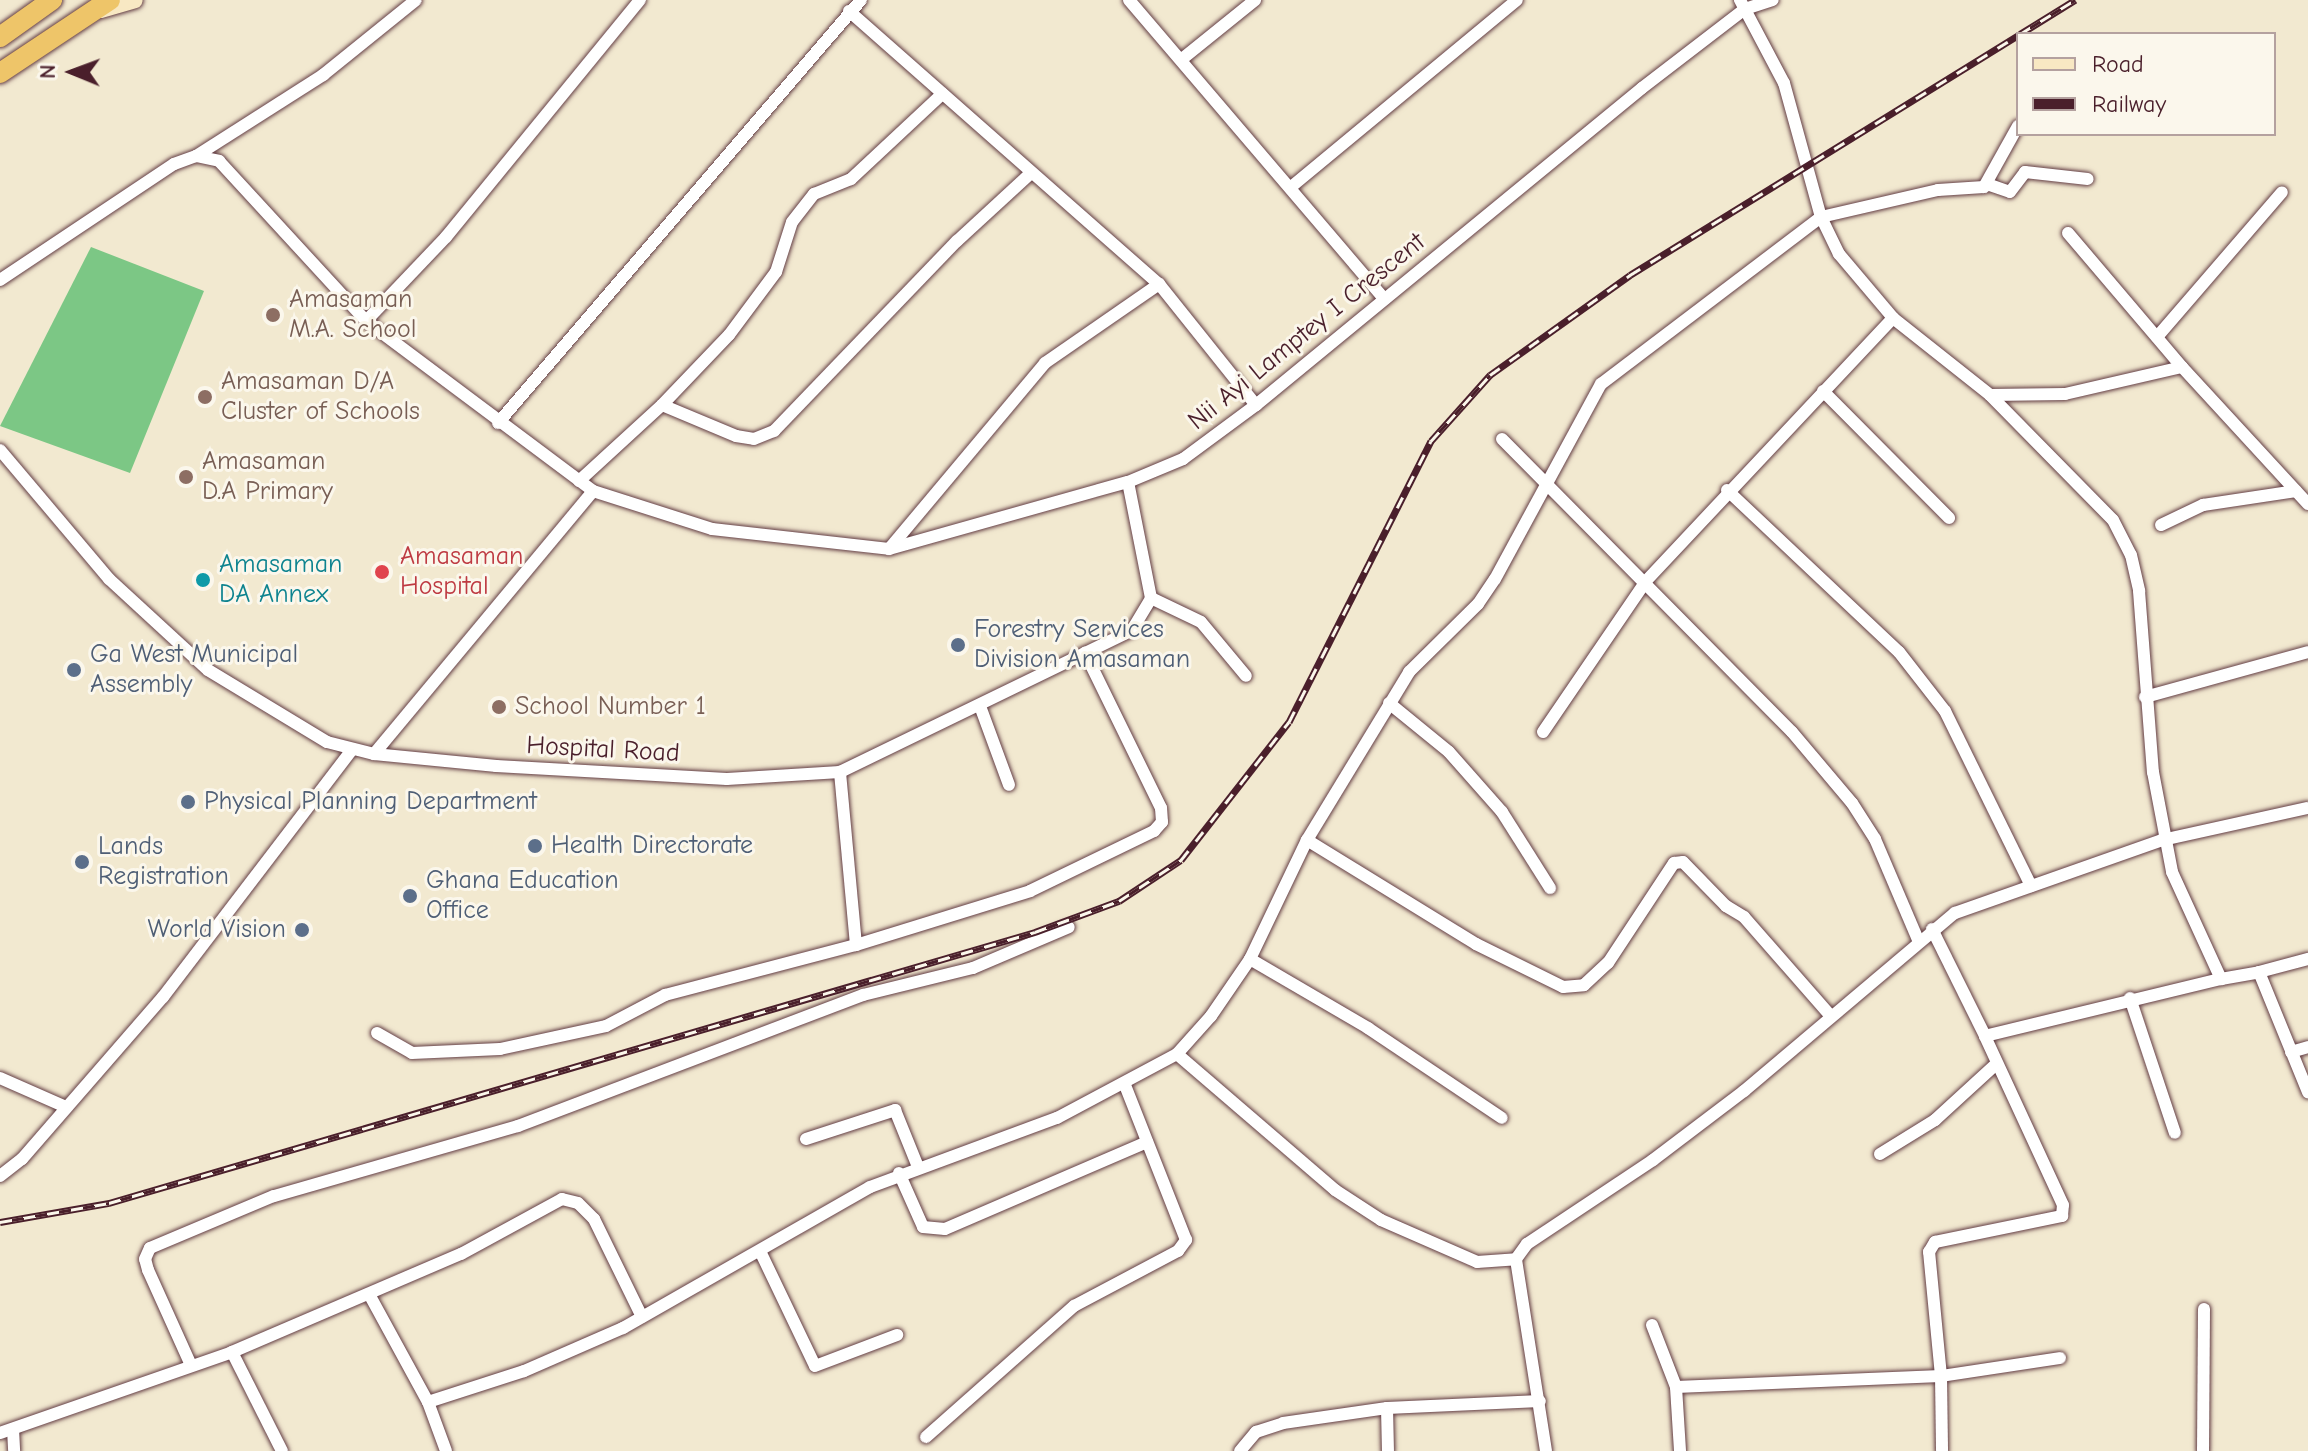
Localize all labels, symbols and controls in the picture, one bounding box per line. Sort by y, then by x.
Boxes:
north arrow [32,32,112,112]
legend [2016,32,2276,136]
text: Road [2092,50,2144,78]
text: N [35,64,61,79]
text: Railway [2092,90,2166,118]
street label: Nii Ayi Lamptey I Crescent [1182,227,1432,437]
place label: Amasaman M.A. School [289,284,417,346]
marker: Amasaman M.A. School [264,306,282,324]
place label: Amasaman D/A Cluster of Schools [221,366,420,428]
marker: Amasaman D/A Cluster of Schools [196,388,214,406]
place label: Amasaman D.A Primary [202,446,333,508]
marker: Amasaman D.A Primary [177,468,195,486]
place label: Amasaman Hospital [400,541,523,602]
place label: Amasaman DA Annex [219,549,342,610]
marker: Amasaman Hospital [371,561,393,583]
marker: Amasaman DA Annex [194,571,212,589]
place label: Forestry Services Division Amasaman [974,614,1190,676]
marker: Forestry Services Division Amasaman [949,636,967,654]
place label: Ga West Municipal Assembly [90,639,298,700]
marker: Ga West Municipal Assembly [65,661,83,679]
place label: School Number 1 [515,691,706,723]
marker: School Number 1 [490,698,508,716]
street label: Hospital Road [526,730,680,770]
place label: Physical Planning Department [204,786,537,818]
marker: Physical Planning Department [179,793,197,811]
place label: Health Directorate [551,830,753,862]
place label: Lands Registration [98,831,229,892]
marker: Health Directorate [526,837,544,855]
marker: Lands Registration [73,853,91,871]
place label: Ghana Education Office [426,865,619,926]
marker: Ghana Education Office [401,887,419,905]
place label: World Vision [148,914,286,946]
marker: World Vision [293,921,311,939]

